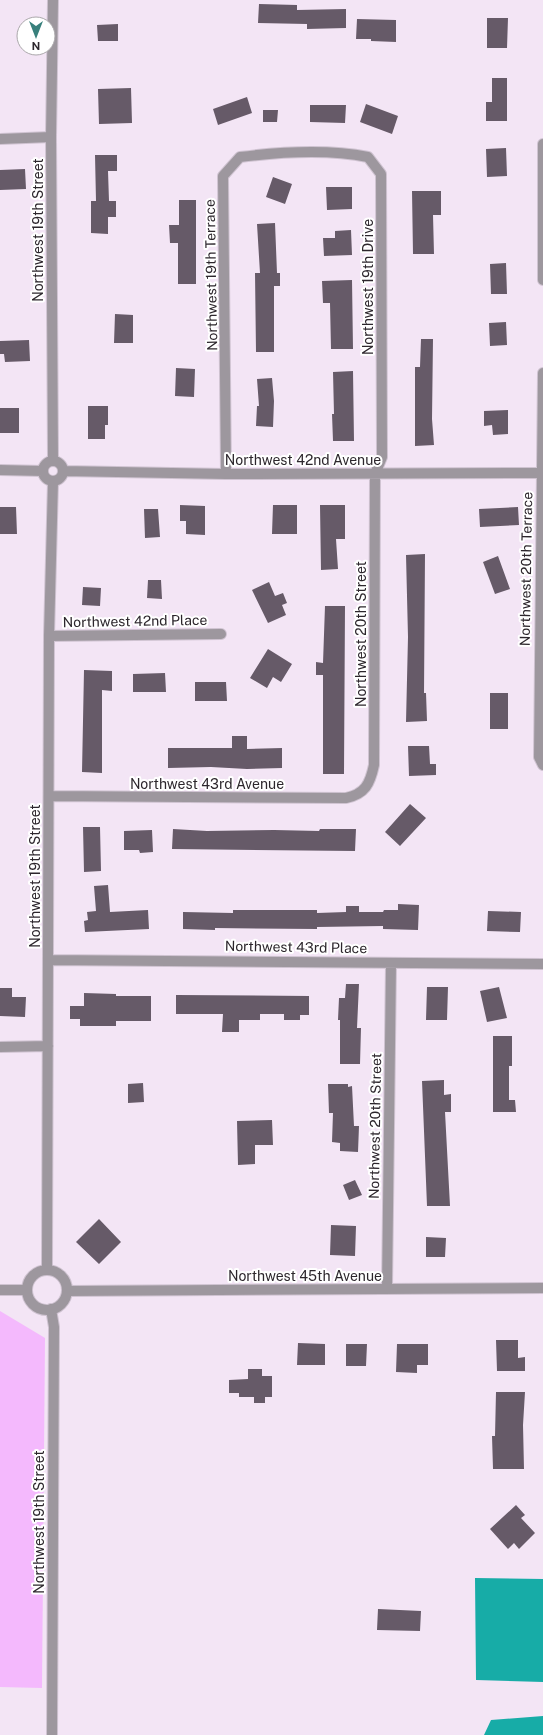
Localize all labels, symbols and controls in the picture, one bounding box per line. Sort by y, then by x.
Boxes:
north arrow [16,16,56,56]
text: N [32,40,40,52]
street label: Northwest 19th Street [30,158,46,302]
street label: Northwest 19th Terrace [202,199,220,351]
street label: Northwest 19th Drive [360,219,376,355]
street label: Northwest 42nd Avenue [225,452,381,468]
street label: Northwest 20th Terrace [517,492,535,646]
street label: Northwest 20th Street [353,561,369,707]
street label: Northwest 42nd Place [63,612,208,630]
street label: Northwest 43rd Avenue [130,776,284,792]
street label: Northwest 19th Street [27,804,43,948]
street label: Northwest 43rd Place [225,938,367,956]
street label: Northwest 20th Street [366,1053,384,1199]
street label: Northwest 45th Avenue [228,1268,382,1284]
street label: Northwest 19th Street [31,1450,47,1594]

